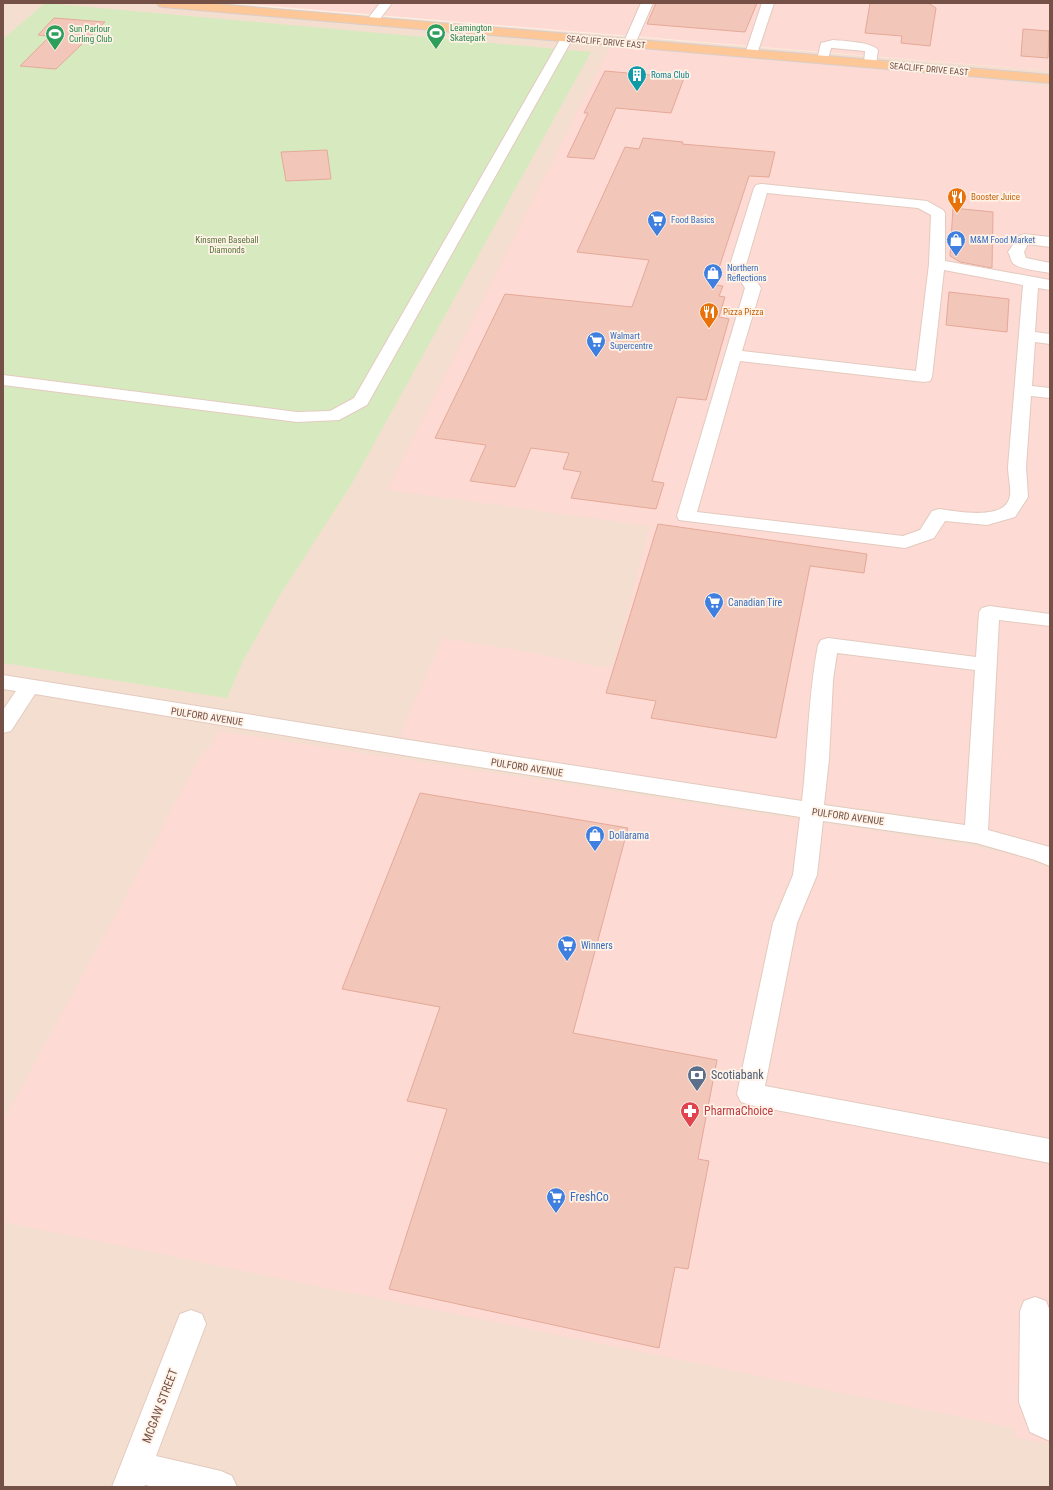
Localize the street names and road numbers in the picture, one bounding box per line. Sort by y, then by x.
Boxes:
street label: SEACLIFF DRIVE EAST [566,34,646,50]
street label: SEACLIFF DRIVE EAST [889,61,969,77]
street label: PULFORD AVENUE [170,705,244,728]
street label: PULFORD AVENUE [490,756,564,779]
street label: PULFORD AVENUE [811,806,885,827]
street label: MCGAW STREET [139,1367,181,1445]

